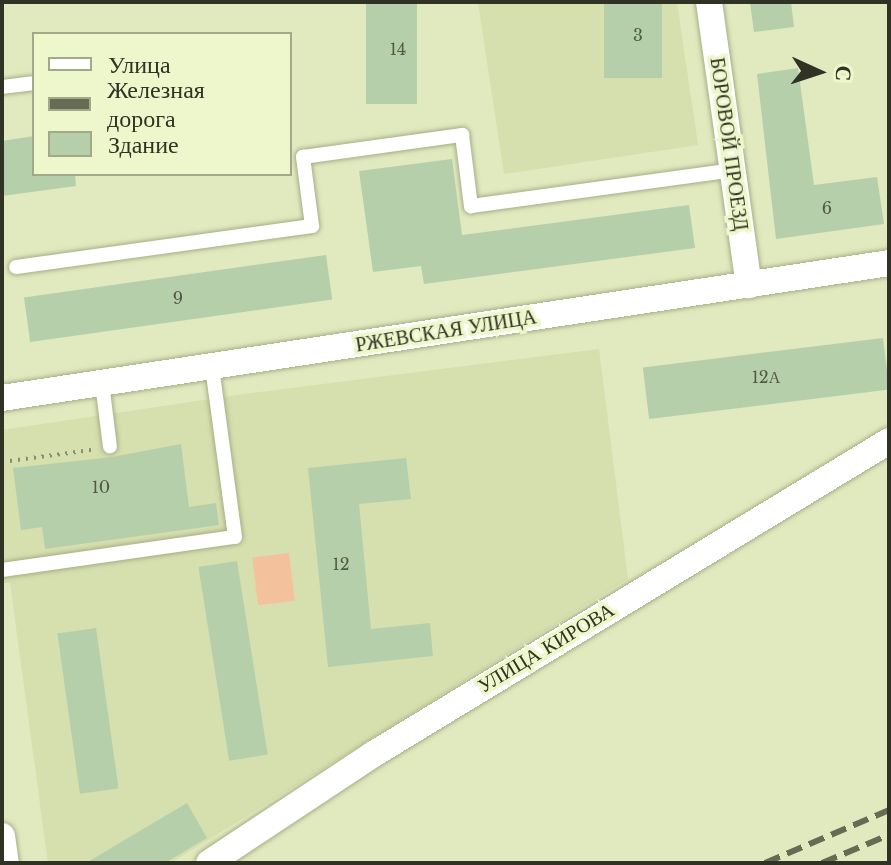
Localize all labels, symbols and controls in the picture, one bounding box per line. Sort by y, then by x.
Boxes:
house number: 3 [633,25,643,45]
legend [32,32,292,176]
north arrow [779,32,859,112]
house number: 14 [390,39,406,59]
text: Улица [108,50,171,79]
street label: БОРОВОЙ ПРОЕЗД [705,56,753,232]
text: С [830,65,857,82]
text: Железная дорога [107,75,205,133]
text: Здание [108,130,179,159]
house number: 6 [822,198,832,218]
house number: 9 [173,288,183,308]
street label: РЖЕВСКАЯ УЛИЦА [354,305,538,357]
house number: 12А [752,367,780,387]
house number: 10 [92,477,110,497]
house number: 12 [333,554,349,574]
street label: УЛИЦА КИРОВА [474,598,618,698]

